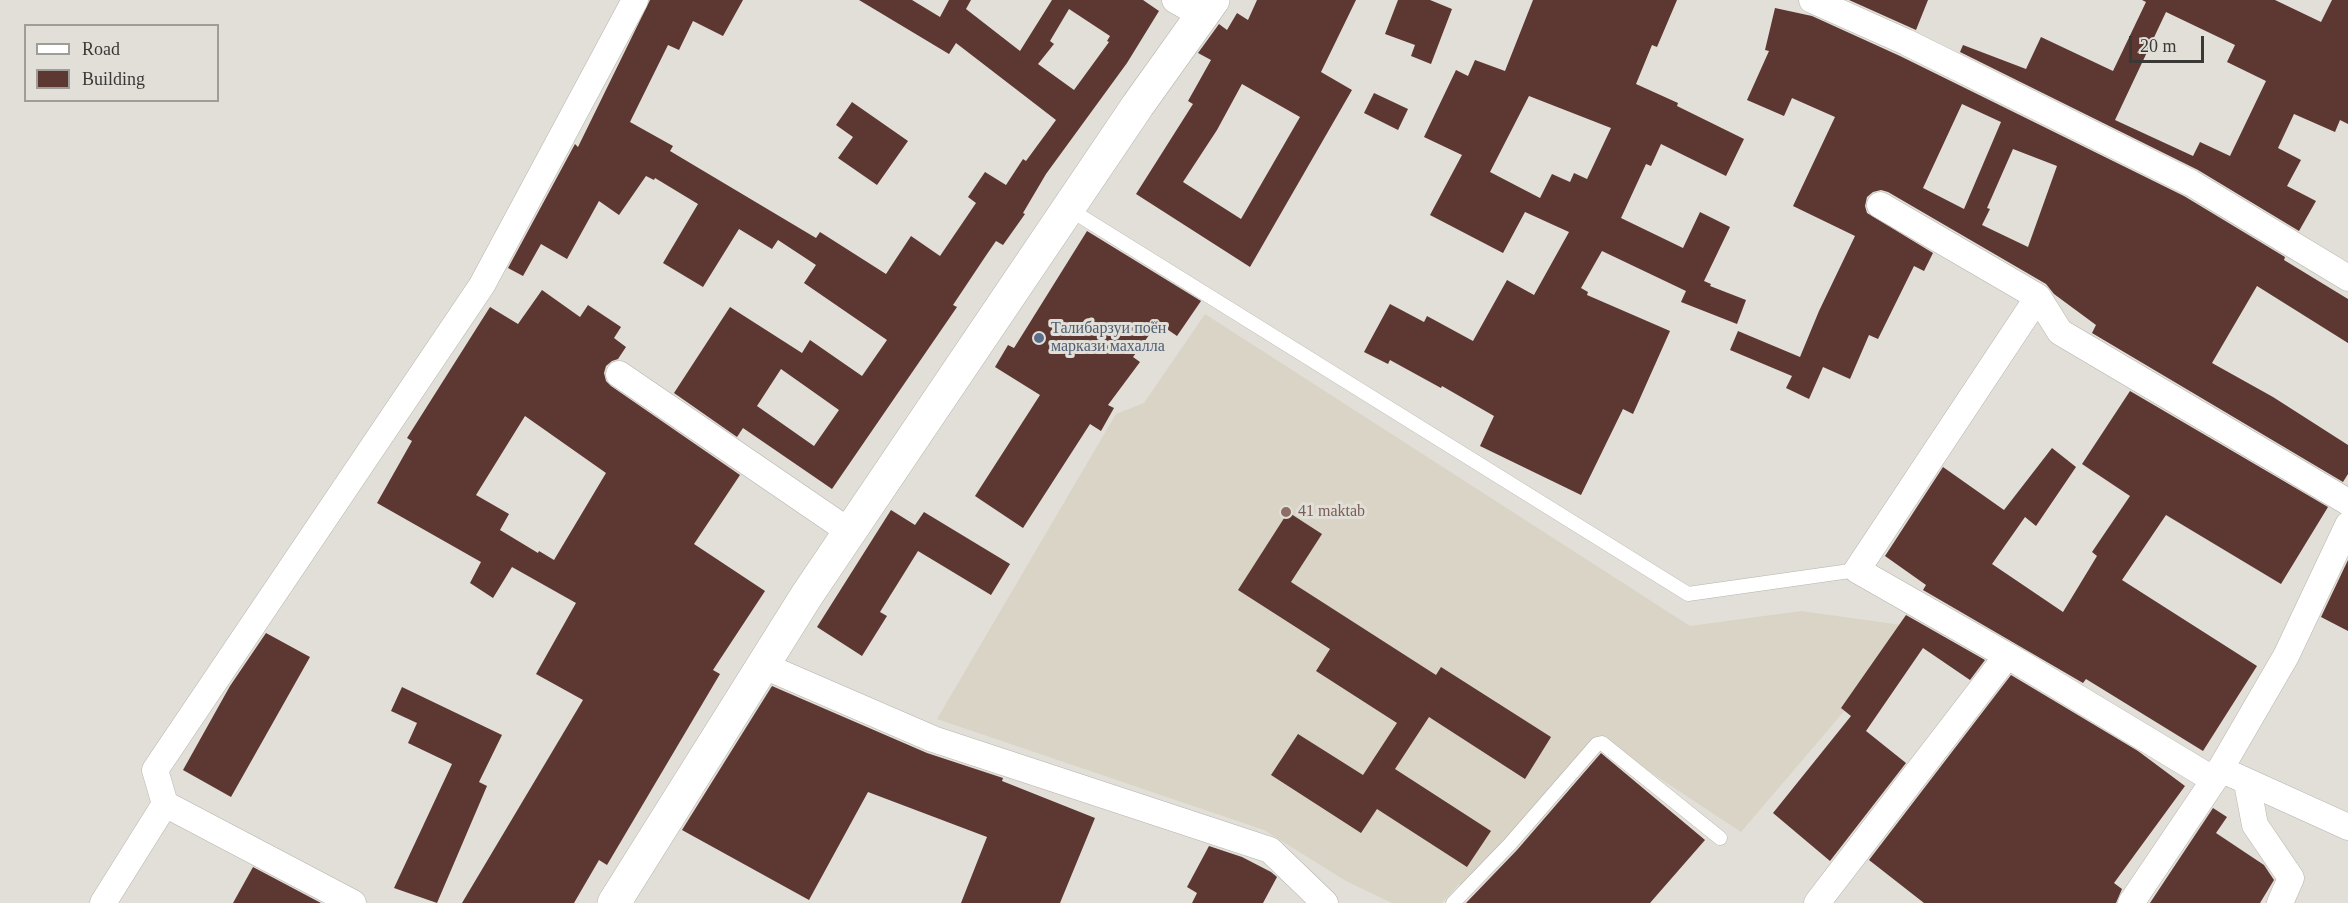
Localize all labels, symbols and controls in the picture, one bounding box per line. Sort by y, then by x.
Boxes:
legend [24,24,219,102]
scale bar [2132,24,2207,62]
text: 20 m [2140,36,2177,56]
text: Road [82,39,120,59]
text: Building [82,69,145,89]
place label: Талибарзуи поён маркази махалла [1051,319,1166,357]
marker: Талибарзуи поён маркази махалла [1032,331,1046,345]
place label: 41 maktab [1298,502,1365,522]
marker: 41 maktab [1279,505,1293,519]

